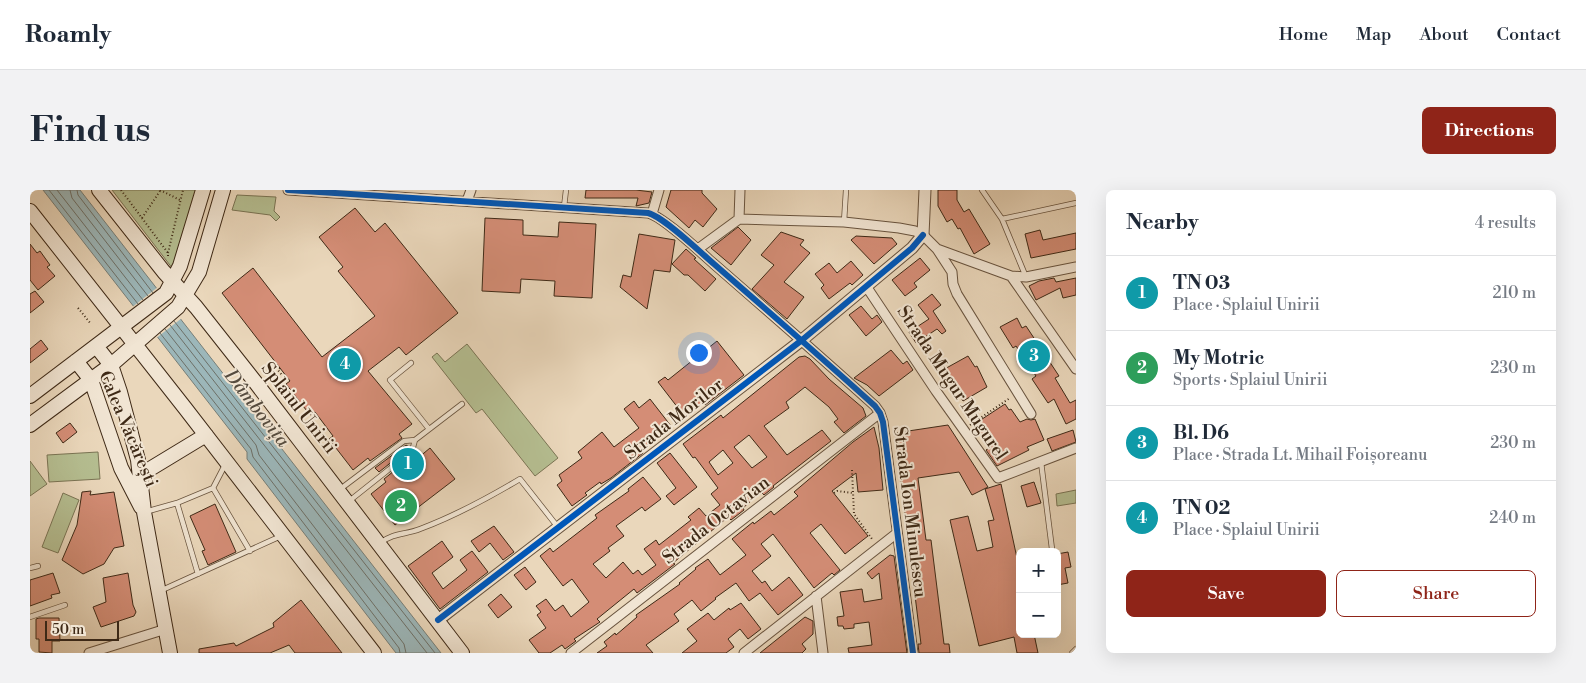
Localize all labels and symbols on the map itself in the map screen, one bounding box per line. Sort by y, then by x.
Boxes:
street label: Strada Mugur Mugurel [892,301,1013,465]
pin: 3 [1018,337,1050,375]
your location [686,340,712,366]
pin: 4 [329,345,361,383]
street label: Splaiul Unirii [256,358,342,458]
water label: Dâmbovița [219,363,295,452]
street label: Calea Văcărești [93,367,163,491]
street label: Strada Morilor [620,373,728,465]
street label: Strada Ion Minulescu [888,425,932,600]
pin: 1 [392,445,424,483]
street label: Strada Octavian [658,471,775,569]
pin: 2 [385,487,417,525]
scale bar [45,618,119,641]

